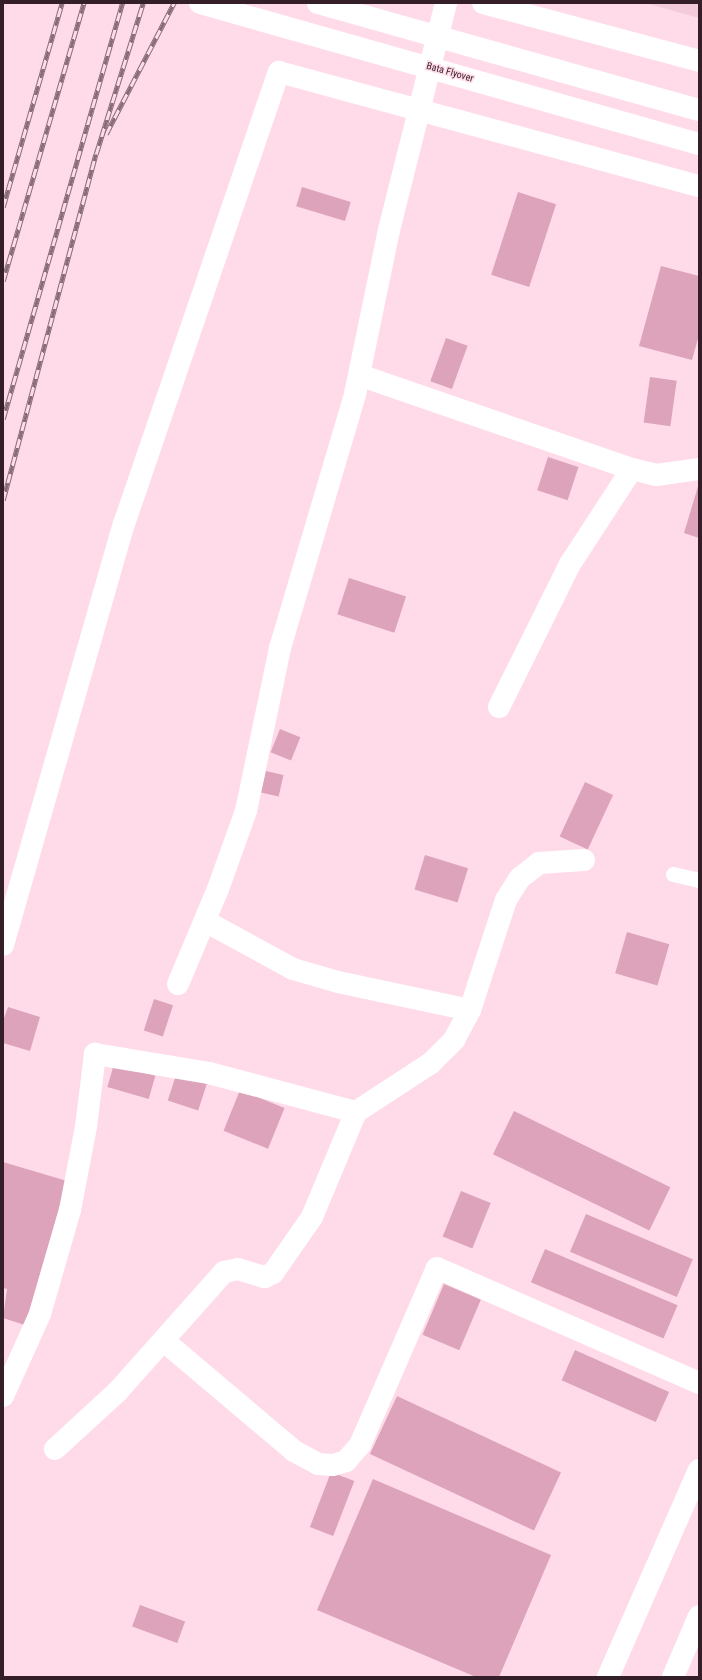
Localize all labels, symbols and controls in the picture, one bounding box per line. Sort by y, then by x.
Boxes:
street label: Bata Flyover [425,60,475,84]

